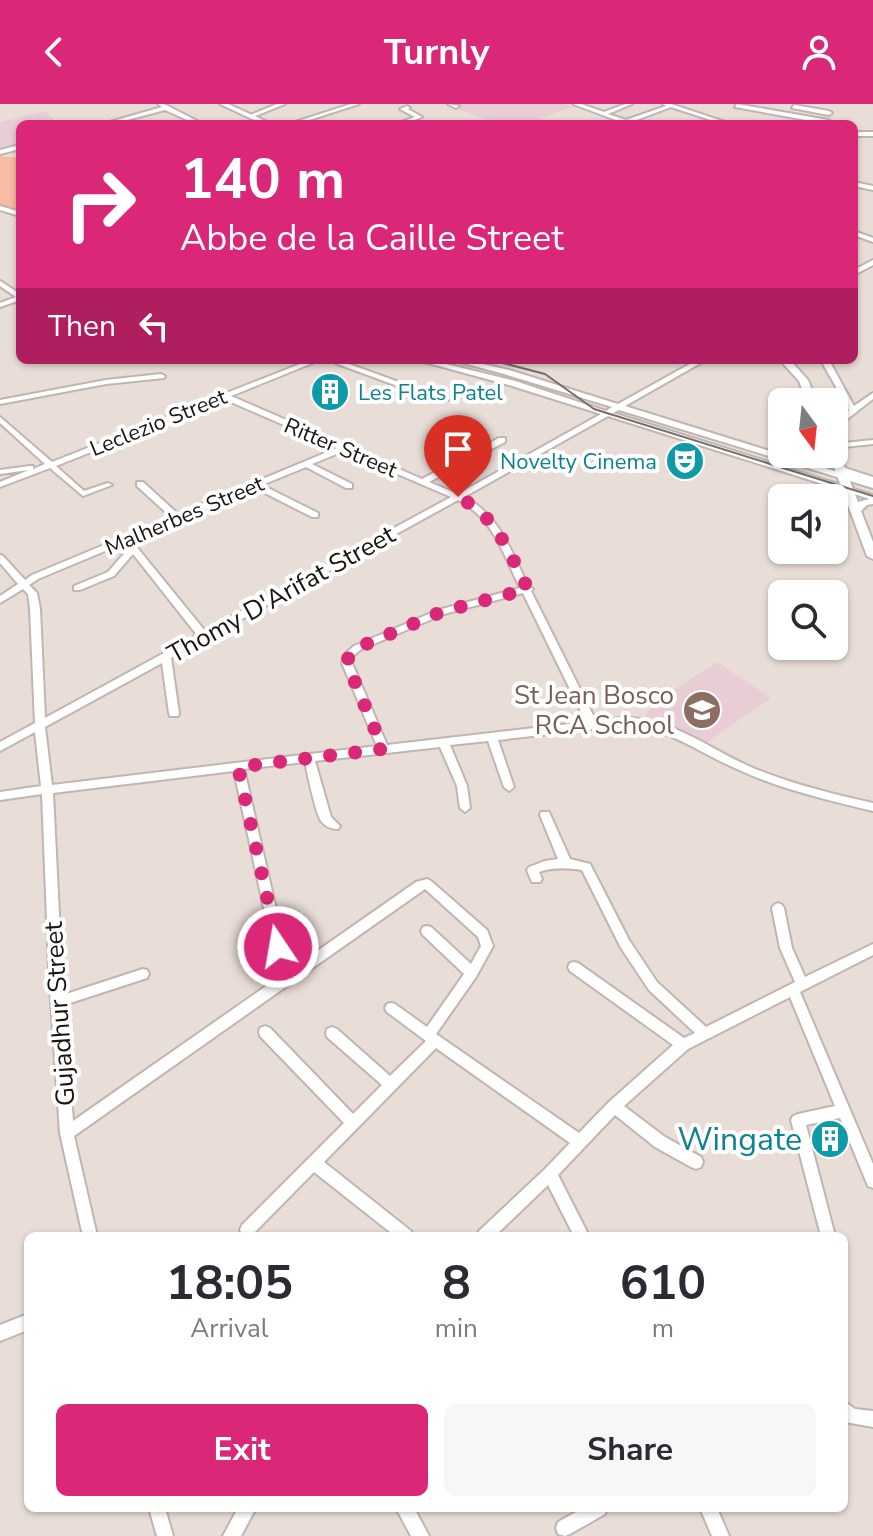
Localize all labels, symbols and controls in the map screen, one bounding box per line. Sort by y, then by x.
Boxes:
text: Turnly [384,28,489,77]
icon: back [32,30,76,74]
icon: person [797,30,841,74]
text: 140 m [180,141,345,218]
icon: right [48,152,152,256]
text: Abbe de la Caille Street [180,214,564,263]
icon: left [132,304,176,348]
text: Then [48,306,116,347]
building icon: Les Flats Patel [309,371,351,413]
place label: Les Flats Patel [358,378,503,408]
street label: Leclezio Street [86,382,231,464]
north arrow [768,388,848,468]
map controls [768,388,848,660]
street label: Ritter Street [279,411,402,485]
pin [424,415,492,497]
icon: arrive [436,427,480,471]
theatre icon: Novelty Cinema [664,440,706,482]
place label: Novelty Cinema [500,447,657,477]
street label: Malherbes Street [100,469,269,563]
button: sound [768,484,848,564]
street label: Thomy D'Arifat Street [161,517,402,672]
button: search [768,580,848,660]
place label: St Jean Bosco RCA School [514,678,674,743]
school or university icon: St Jean Bosco RCA School [681,689,723,731]
position arrow [236,905,320,989]
street label: Gujadhur Street [36,920,83,1107]
place label: Wingate [677,1118,802,1161]
building icon: Wingate [809,1118,851,1160]
text: 18:05 [166,1250,293,1316]
text: 8 [442,1250,471,1316]
text: 610 [620,1250,706,1316]
text: Arrival [190,1311,269,1346]
text: min [435,1311,478,1346]
text: m [652,1311,674,1346]
button: Exit [56,1404,428,1496]
button: Share [444,1404,816,1496]

